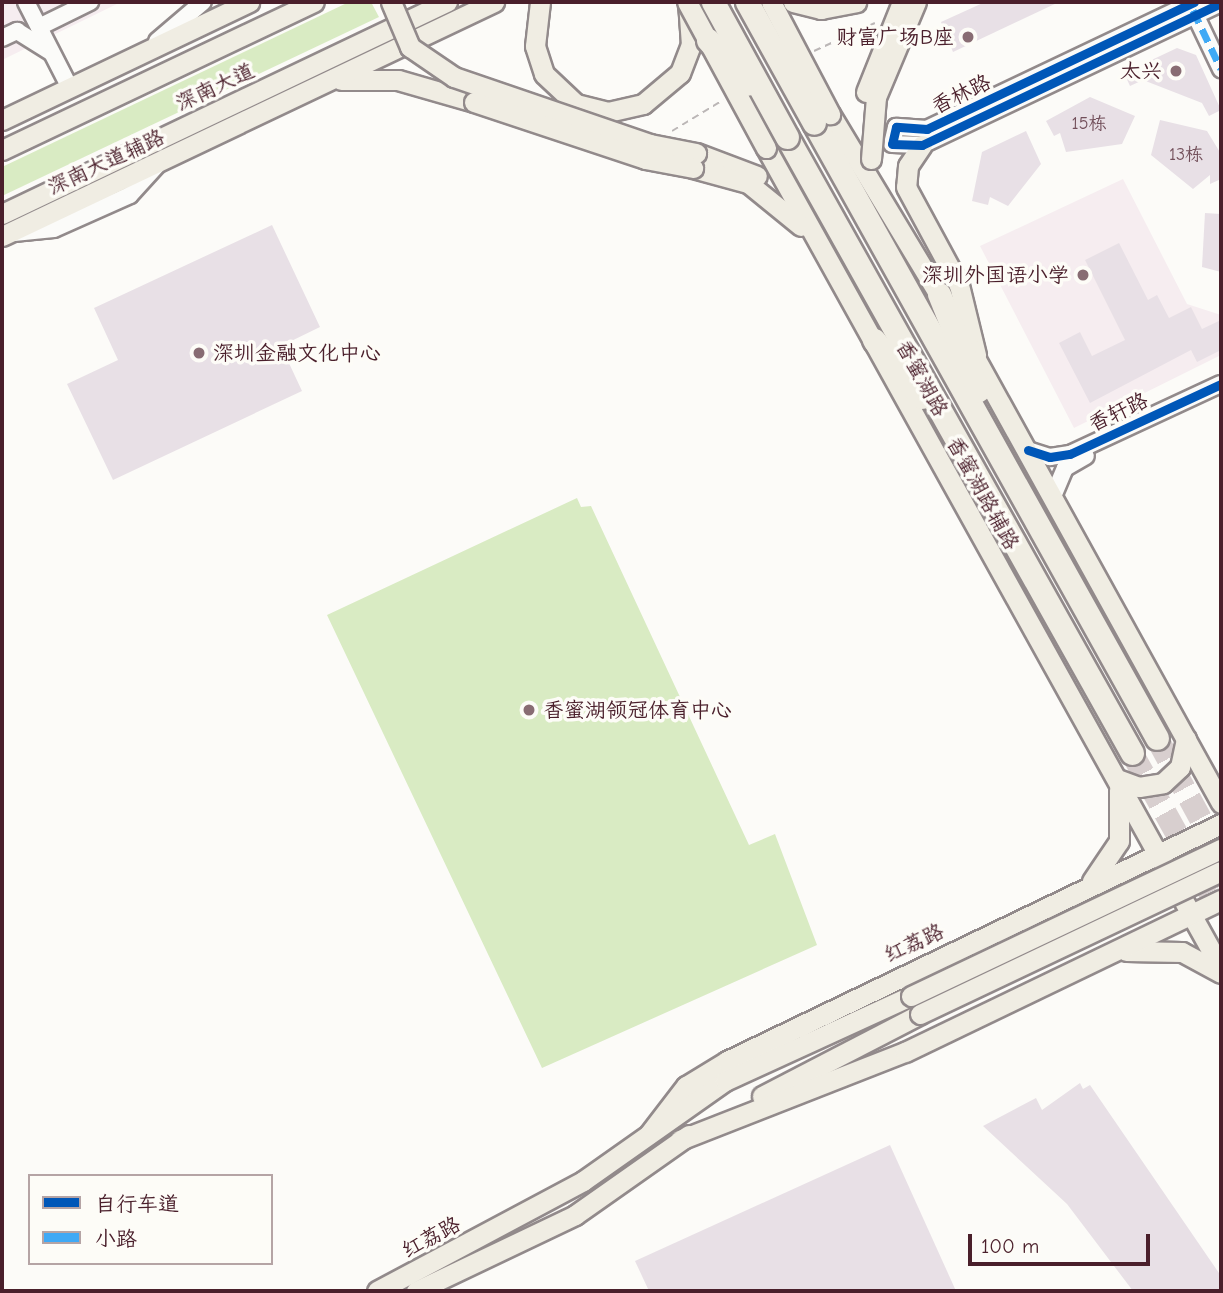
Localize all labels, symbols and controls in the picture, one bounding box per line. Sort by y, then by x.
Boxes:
place label: 财富广场B座 [836,24,954,50]
marker: 财富广场B座 [960,29,976,45]
street label: 深南大道 [172,58,258,116]
place label: 太兴 [1120,58,1162,84]
marker: 太兴 [1168,63,1184,79]
street label: 香林路 [927,69,995,119]
house number: 15栋 [1072,113,1106,135]
street label: 深南大道辅路 [44,124,168,200]
house number: 13栋 [1169,144,1203,166]
place label: 深圳外国语小学 [922,262,1069,288]
marker: 深圳外国语小学 [1075,267,1091,283]
street label: 香蜜湖路 [891,335,953,421]
place label: 深圳金融文化中心 [213,340,381,366]
marker: 深圳金融文化中心 [191,345,207,361]
street label: 香轩路 [1084,387,1152,437]
street label: 香蜜湖路辅路 [941,432,1025,554]
place label: 香蜜湖领冠体育中心 [543,697,732,723]
marker: 香蜜湖领冠体育中心 [521,702,537,718]
street label: 红荔路 [880,918,948,968]
legend [28,1174,273,1265]
text: 自行车道 [95,1192,179,1216]
street label: 红荔路 [397,1211,465,1263]
scale bar [971,1220,1153,1264]
text: 小路 [95,1227,137,1251]
text: 100 m [981,1234,1039,1258]

